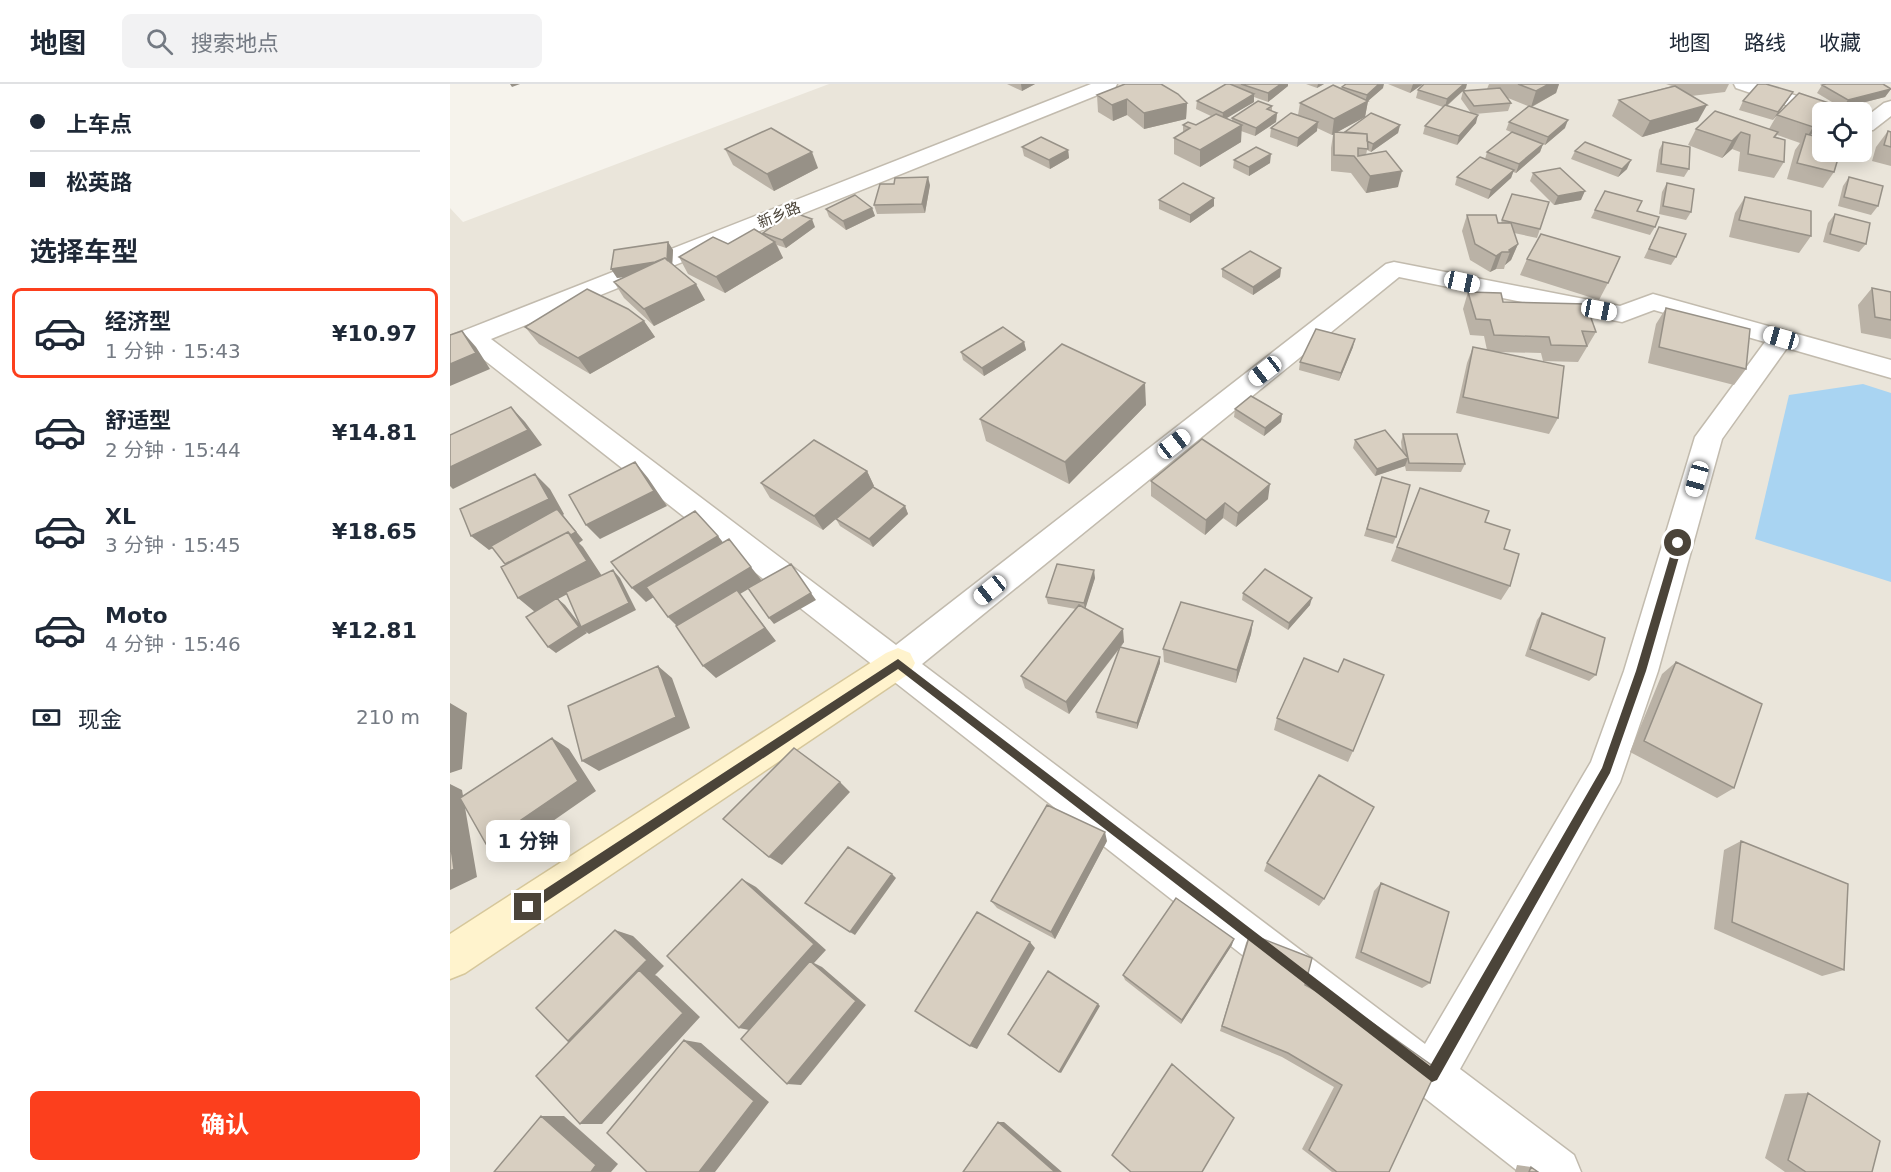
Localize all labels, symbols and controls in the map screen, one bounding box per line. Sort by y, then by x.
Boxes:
search box [122,14,542,68]
icon: search [143,25,176,58]
text: 地图 [30,27,86,60]
text: 搜索地点 [191,31,279,56]
text: 地图 [1669,31,1711,55]
text: 路线 [1744,31,1786,55]
text: 收藏 [1819,31,1861,55]
map controls [1812,102,1872,162]
button: locate [1812,102,1872,162]
text: 上车点 [66,112,132,137]
text: 松英路 [66,170,132,195]
street label: 新乡路 [755,198,803,232]
text: 选择车型 [30,236,138,267]
car [1443,269,1481,295]
car [1580,298,1618,322]
icon: car [33,306,87,360]
text: 经济型 [105,309,171,334]
text: ¥10.97 [332,321,417,346]
car [1761,324,1801,352]
text: 1 分钟 · 15:43 [105,339,241,363]
car [1245,353,1285,389]
icon: car [33,405,87,459]
text: 舒适型 [105,408,171,433]
text: ¥14.81 [332,420,417,445]
car [1154,426,1194,462]
text: 2 分钟 · 15:44 [105,438,241,462]
car [1683,459,1711,499]
icon: car [33,504,87,558]
text: XL [105,504,136,529]
text: ¥18.65 [332,519,417,544]
route start [1664,529,1691,556]
text: 3 分钟 · 15:45 [105,533,241,557]
car [970,572,1010,608]
icon: car [33,603,87,657]
text: Moto [105,603,168,628]
text: ¥12.81 [332,618,417,643]
text: 4 分钟 · 15:46 [105,632,241,656]
icon: cash [30,701,63,734]
text: 210 m [356,705,420,729]
text: 现金 [78,707,122,732]
callout: 1 分钟 [486,820,570,862]
text: 1 分钟 [498,829,558,853]
route end [514,893,541,920]
button: 确认 [30,1091,420,1160]

